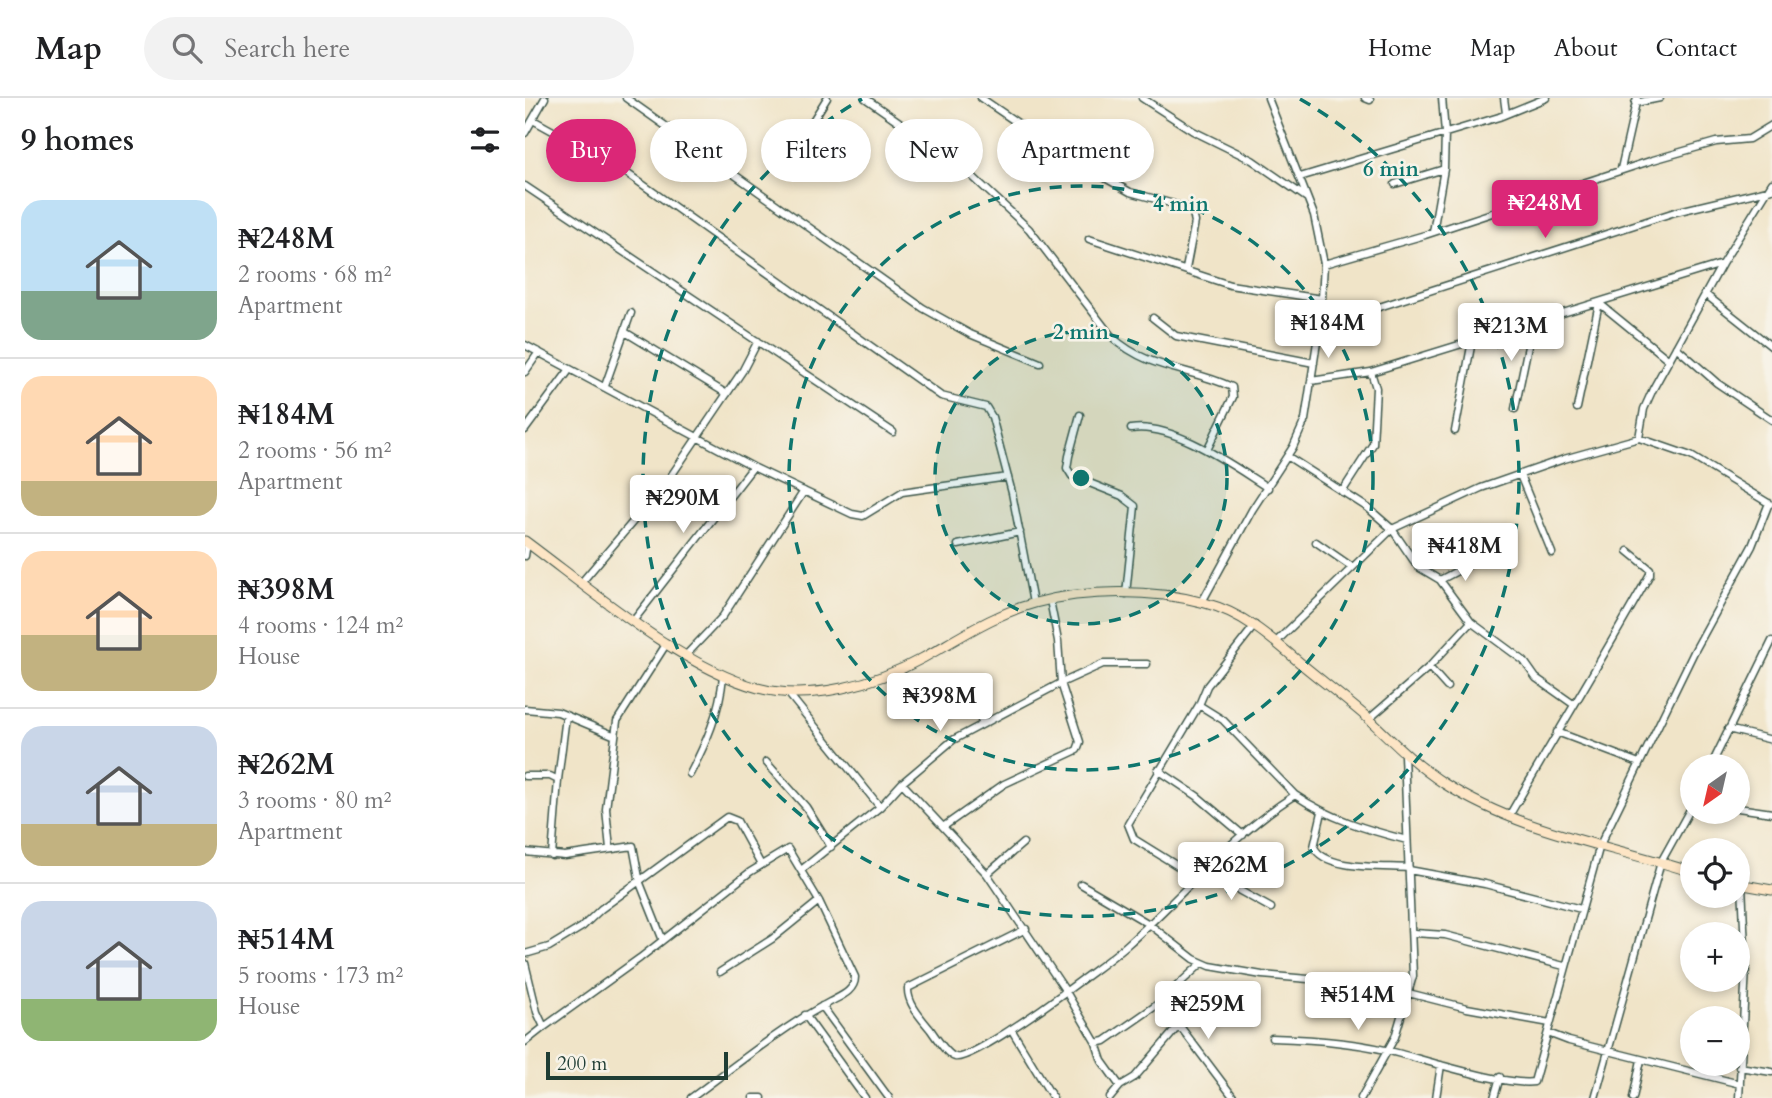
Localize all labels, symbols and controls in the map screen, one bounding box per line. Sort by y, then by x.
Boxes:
search box [144,17,634,80]
text: Map [35,26,102,71]
icon: search [168,29,206,67]
text: Search here [224,31,350,66]
text: Home [1368,32,1432,65]
text: Map [1470,32,1516,65]
text: About [1554,32,1618,65]
text: Contact [1656,32,1737,65]
chip: Buy [546,119,636,182]
chip: Rent [650,119,747,182]
chip: Filters [761,119,871,182]
chip: New [885,119,983,182]
chip: Apartment [997,119,1154,182]
text: 9 homes [21,120,134,161]
icon: filters [466,121,504,159]
text: 6 min [1363,155,1419,184]
pin: ₦248M [1496,180,1594,240]
text: ₦248M [1508,187,1582,218]
text: 4 min [1153,190,1209,219]
text: ₦248M [238,218,335,259]
icon: home [77,228,161,312]
text: 2 rooms · 68 m² [238,259,391,290]
text: Apartment [238,290,342,321]
pin: ₦184M [1279,300,1377,360]
pin: ₦213M [1462,303,1560,363]
text: ₦184M [1291,307,1365,338]
text: ₦213M [1474,310,1548,341]
text: 2 min [1053,318,1109,347]
text: ₦184M [238,394,335,435]
icon: home [77,404,161,488]
text: 2 rooms · 56 m² [238,435,391,466]
text: Apartment [238,466,342,497]
centre of rings [1069,466,1093,490]
pin: ₦290M [634,476,732,535]
text: ₦290M [646,482,720,513]
pin: ₦418M [1416,524,1514,583]
text: ₦418M [1428,530,1502,561]
text: ₦398M [238,569,335,610]
icon: home [77,579,161,663]
text: 4 rooms · 124 m² [238,610,403,641]
text: House [238,641,300,672]
pin: ₦398M [891,674,989,733]
text: ₦398M [903,680,977,711]
text: ₦262M [238,744,335,785]
icon: home [77,754,161,838]
north arrow [1680,754,1750,824]
map controls [1680,754,1750,1076]
text: 3 rooms · 80 m² [238,785,391,816]
text: Apartment [238,816,342,847]
button: locate [1680,838,1750,908]
pin: ₦262M [1182,842,1280,902]
text: ₦262M [1194,849,1268,880]
text: ₦514M [238,919,335,960]
button: + [1680,922,1750,992]
icon: home [77,929,161,1013]
text: 5 rooms · 173 m² [238,960,403,991]
pin: ₦514M [1309,972,1407,1032]
text: ₦514M [1321,979,1395,1010]
pin: ₦259M [1159,982,1257,1041]
text: ₦259M [1171,988,1245,1019]
text: House [238,991,300,1022]
button: − [1680,1006,1750,1076]
scale bar [546,1049,728,1081]
text: 200 m [557,1051,607,1077]

